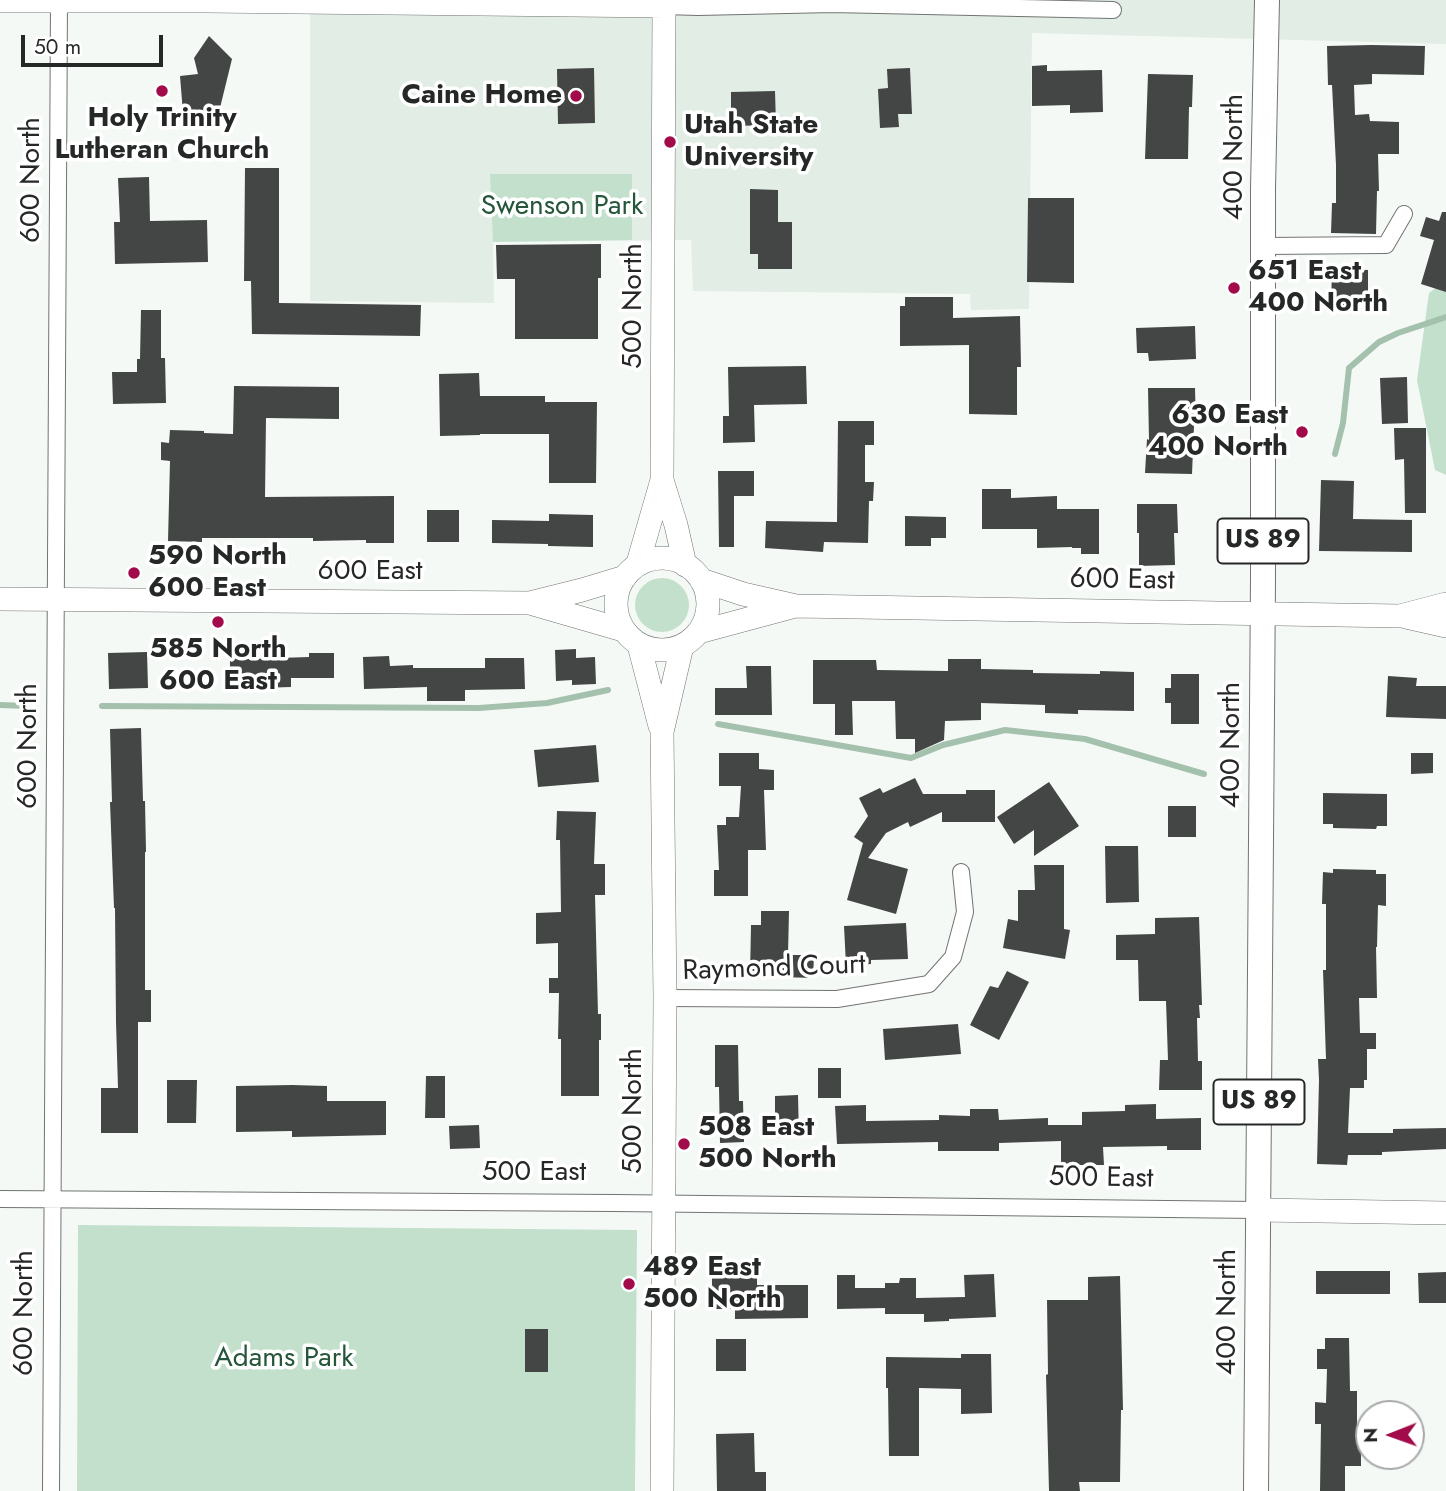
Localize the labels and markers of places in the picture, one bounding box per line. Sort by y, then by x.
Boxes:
place label: Caine Home [401,79,562,113]
marker: Holy Trinity Lutheran Church [154,83,170,99]
marker: Caine Home [568,88,584,104]
place label: Holy Trinity Lutheran Church [55,102,269,168]
place label: Utah State University [684,109,818,175]
marker: Utah State University [662,134,678,150]
place label: 651 East 400 North [1248,255,1388,321]
marker: 651 East 400 North [1226,280,1242,296]
place label: 630 East 400 North [1148,399,1288,465]
marker: 630 East 400 North [1294,424,1310,440]
place label: 590 North 600 East [148,540,287,606]
marker: 590 North 600 East [126,565,142,581]
marker: 585 North 600 East [210,614,226,630]
place label: 585 North 600 East [149,633,287,699]
place label: 508 East 500 North [698,1111,837,1177]
marker: 508 East 500 North [676,1136,692,1152]
place label: 489 East 500 North [643,1251,782,1317]
marker: 489 East 500 North [621,1276,637,1292]

